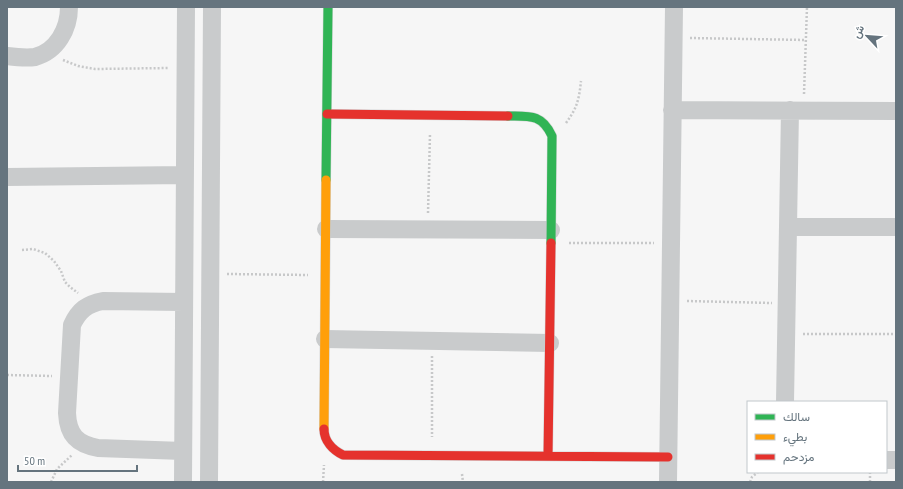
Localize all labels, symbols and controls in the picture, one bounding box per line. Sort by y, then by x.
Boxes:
north arrow [847,16,887,56]
text: ش [849,23,867,41]
legend [747,401,887,473]
text: سالك [783,409,810,424]
text: بطيء [783,429,807,447]
scale bar [18,447,137,473]
text: مزدحم [783,449,814,465]
text: 50 m [24,453,45,468]

